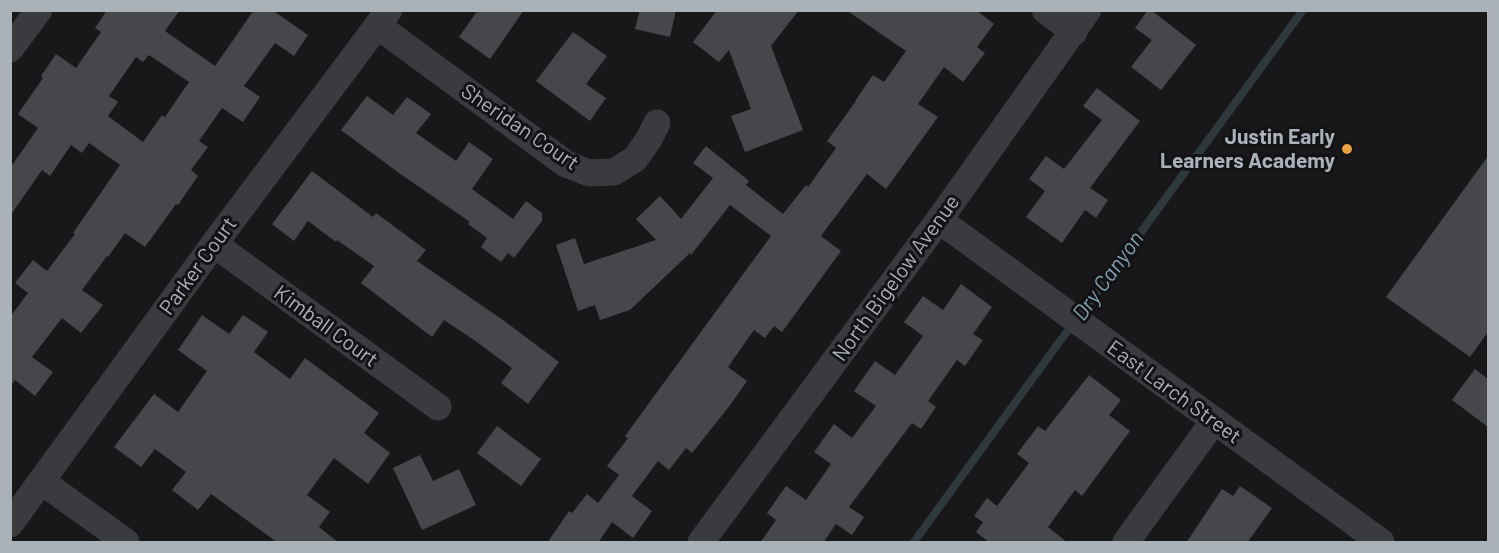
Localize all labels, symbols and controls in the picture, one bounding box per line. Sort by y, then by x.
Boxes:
street label: Sheridan Court [456,78,584,176]
place label: Justin Early Learners Academy [1160,124,1335,174]
marker: Justin Early Learners Academy [1340,142,1354,156]
street label: North Bigelow Avenue [827,190,965,366]
street label: Parker Court [154,212,242,320]
water label: Dry Canyon [1067,226,1149,326]
street label: Kimball Court [269,280,383,372]
street label: East Larch Street [1102,335,1246,449]

